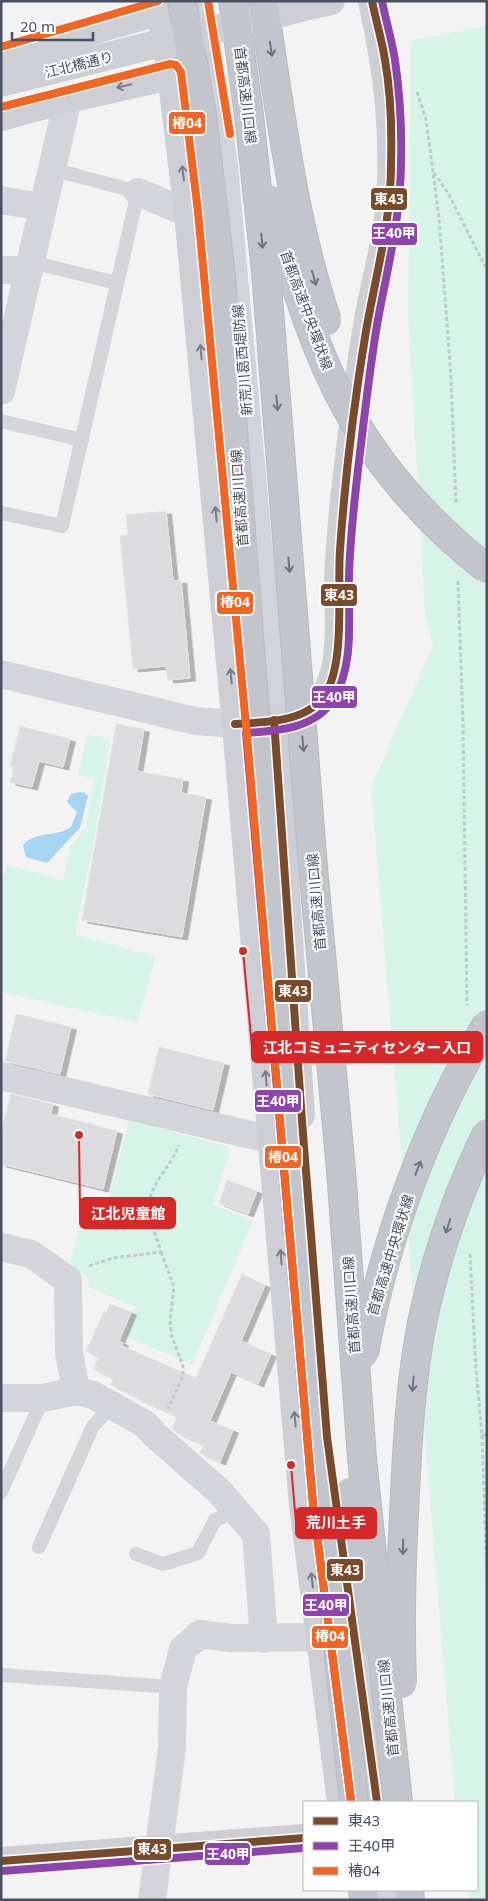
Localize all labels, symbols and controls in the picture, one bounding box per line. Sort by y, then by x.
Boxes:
scale bar [12,10,94,42]
text: 20 m [20,16,55,36]
one-way arrow [266,41,276,57]
street label: 首都高速川口線 [231,45,261,145]
street label: 江北橋通り [43,46,115,82]
one-way arrow [116,82,132,91]
line badge: 椿04 [168,111,206,135]
text: 椿04 [172,113,202,132]
one-way arrow [178,165,188,181]
line badge: 東43 [370,187,408,211]
text: 東43 [374,189,404,208]
line badge: 王40甲 [371,222,418,246]
text: 王40甲 [372,223,416,242]
one-way arrow [258,232,267,248]
street label: 首都高速中央環状線 [277,248,337,372]
one-way arrow [310,269,319,285]
street label: 新荒川葛西堤防線 [228,303,256,417]
one-way arrow [196,344,206,360]
one-way arrow [272,394,281,410]
street label: 首都高速川口線 [226,448,252,548]
one-way arrow [211,506,221,522]
one-way arrow [285,556,294,572]
line badge: 東43 [320,583,358,607]
text: 東43 [324,585,354,604]
line badge: 椿04 [216,591,254,615]
text: 椿04 [220,592,250,611]
one-way arrow [226,668,236,684]
line badge: 王40甲 [311,685,358,709]
text: 王40甲 [312,687,356,706]
one-way arrow [299,736,308,752]
street label: 首都高速川口線 [302,852,330,952]
line badge: 東43 [274,979,312,1003]
text: 東43 [278,981,308,1000]
callout: 江北コミュニティセンター入口 [252,1032,482,1062]
text: 江北コミュニティセンター入口 [262,1037,472,1057]
one-way arrow [261,1070,271,1086]
line badge: 王40甲 [254,1089,302,1113]
text: 王40甲 [256,1091,300,1110]
line badge: 椿04 [264,1145,302,1169]
text: 椿04 [268,1147,298,1166]
one-way arrow [414,1160,423,1175]
street label: 首都高速中央環状線 [362,1192,418,1318]
callout: 江北児童館 [80,1198,175,1228]
text: 江北児童館 [90,1203,166,1223]
one-way arrow [443,1218,453,1234]
one-way arrow [277,1249,286,1265]
street label: 首都高速川口線 [338,1255,364,1355]
one-way arrow [409,1376,418,1392]
one-way arrow [291,1411,300,1427]
callout: 荒川土手 [296,1508,376,1538]
text: 荒川土手 [306,1512,366,1532]
one-way arrow [398,1538,407,1554]
line badge: 東43 [326,1558,364,1582]
text: 東43 [330,1560,360,1579]
one-way arrow [307,1573,317,1589]
line badge: 王40甲 [302,1593,350,1617]
text: 王40甲 [304,1595,348,1614]
line badge: 椿04 [311,1625,349,1649]
text: 椿04 [315,1626,345,1645]
street label: 首都高速川口線 [373,1658,403,1758]
legend [303,1801,478,1891]
text: 東43 [348,1810,380,1830]
text: 王40甲 [348,1835,395,1855]
line badge: 東43 [133,1838,172,1861]
text: 東43 [137,1839,167,1858]
line badge: 王40甲 [204,1842,251,1866]
text: 王40甲 [206,1844,250,1863]
text: 椿04 [348,1860,381,1880]

